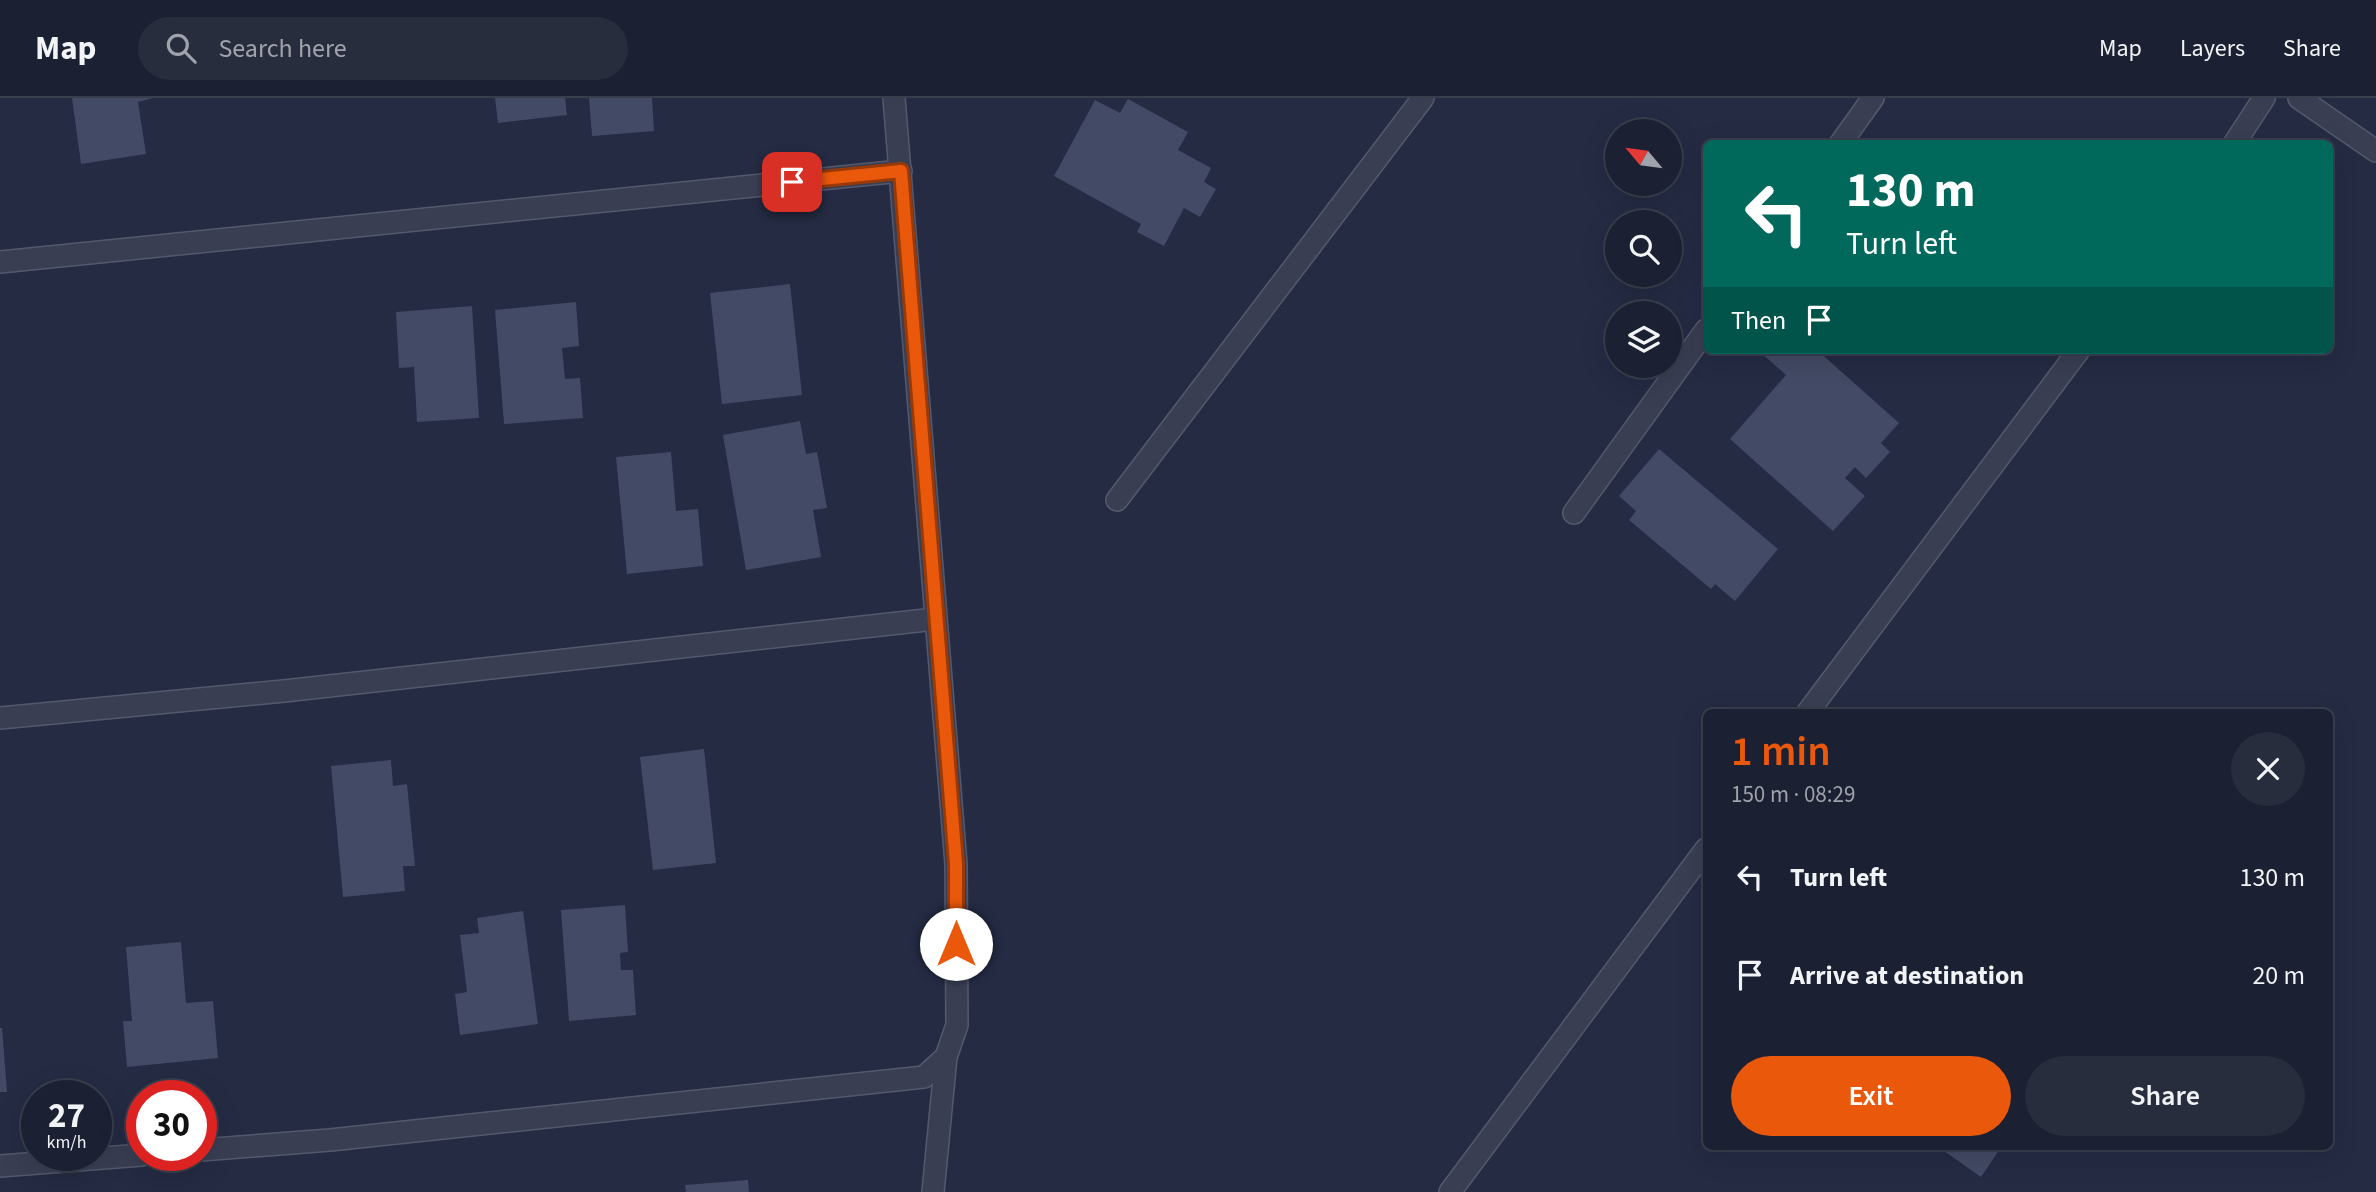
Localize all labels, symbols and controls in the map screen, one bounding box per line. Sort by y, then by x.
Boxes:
search box [138,17,628,80]
text: Map [35,25,96,72]
icon: search [162,29,200,67]
text: Search here [218,30,347,67]
text: Map [2099,31,2142,66]
text: Layers [2180,31,2245,66]
text: Share [2283,31,2341,66]
north arrow [1605,119,1682,196]
map controls [1605,119,1682,378]
pin [762,152,822,212]
text: 130 m [1846,156,1975,226]
icon: arrive [773,163,811,201]
icon: left [1731,168,1822,259]
button: search [1605,210,1682,287]
text: Turn left [1846,221,1957,267]
button: layers [1605,301,1682,378]
icon: arrive [1800,301,1838,339]
text: Then [1731,302,1786,339]
text: 1 min [1731,722,1831,782]
button: close [2231,732,2305,806]
text: 150 m · 08:29 [1731,778,1855,811]
icon: left [1731,858,1769,896]
text: Turn left [1790,859,1887,896]
text: 130 m [2239,859,2305,896]
position arrow [919,907,993,981]
icon: arrive [1731,956,1769,994]
text: Arrive at destination [1790,957,2024,994]
text: 20 m [2252,957,2305,994]
button: Exit [1731,1056,2011,1136]
button: Share [2025,1056,2305,1136]
speed limit sign: 30 [126,1080,217,1171]
text: 27 [48,1091,85,1141]
text: km/h [47,1130,86,1155]

